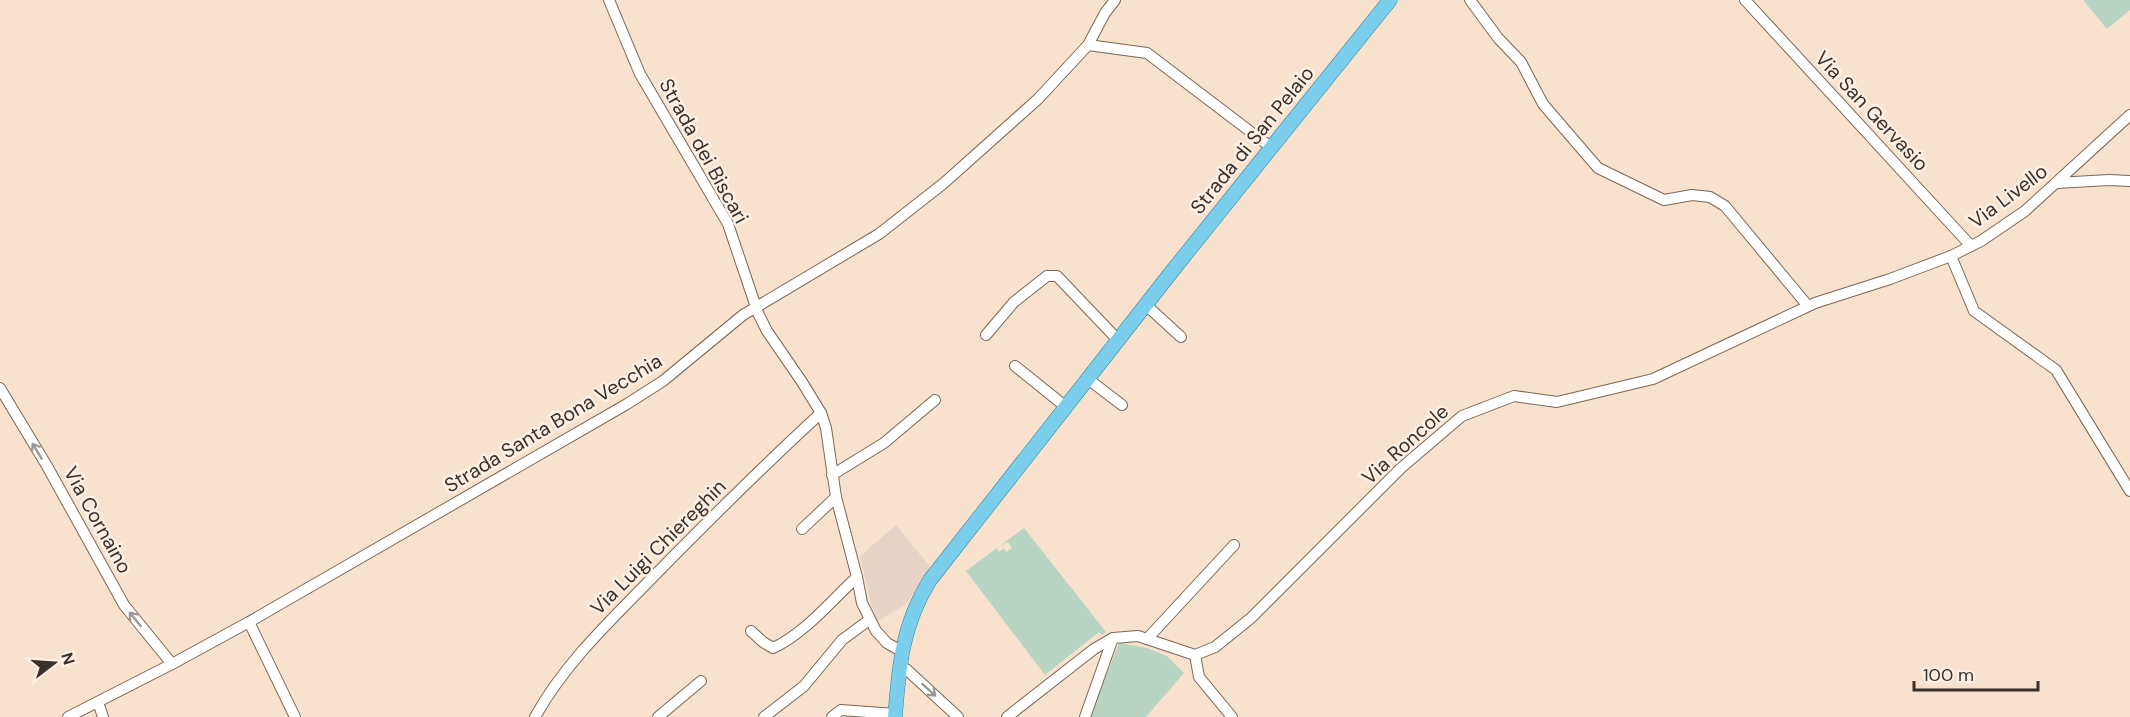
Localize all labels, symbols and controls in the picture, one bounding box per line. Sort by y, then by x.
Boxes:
street label: Via San Gervasio [1810,45,1934,177]
street label: Strada di San Pelaio [1184,61,1320,219]
street label: Strada dei Biscari [653,74,755,228]
street label: Via Livello [1963,158,2053,234]
street label: Strada Santa Bona Vecchia [439,348,667,498]
street label: Via Roncole [1356,398,1454,490]
one-way arrow [31,443,43,460]
street label: Via Cornaino [58,462,138,578]
street label: Via Luigi Chiereghin [585,474,731,620]
one-way arrow [129,611,142,627]
north arrow [24,633,84,693]
text: N [56,650,80,667]
scale bar [1914,654,2038,692]
text: 100 m [1923,663,1974,687]
one-way arrow [922,683,937,697]

